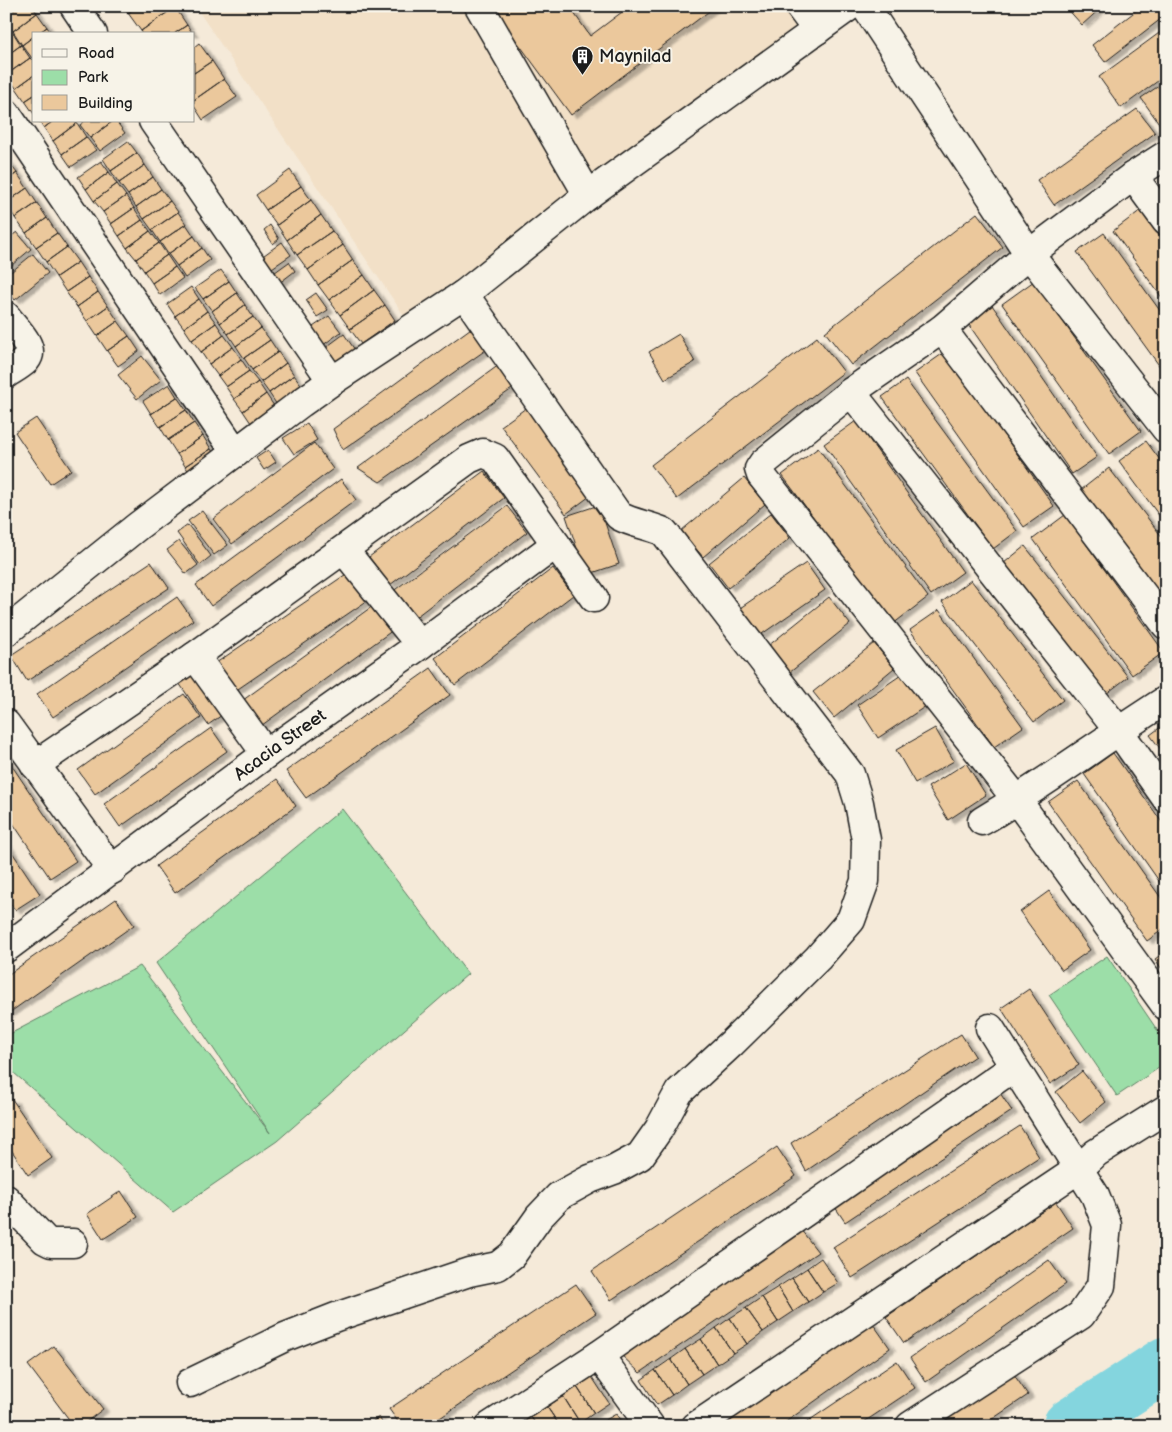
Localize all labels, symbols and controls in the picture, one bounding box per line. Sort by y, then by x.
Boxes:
legend [32,32,195,122]
text: Road [78,44,114,63]
building icon: Maynilad [571,44,595,75]
place label: Maynilad [599,46,672,67]
text: Park [78,68,109,87]
text: Building [78,94,133,113]
street label: Acacia Street [230,705,331,785]

